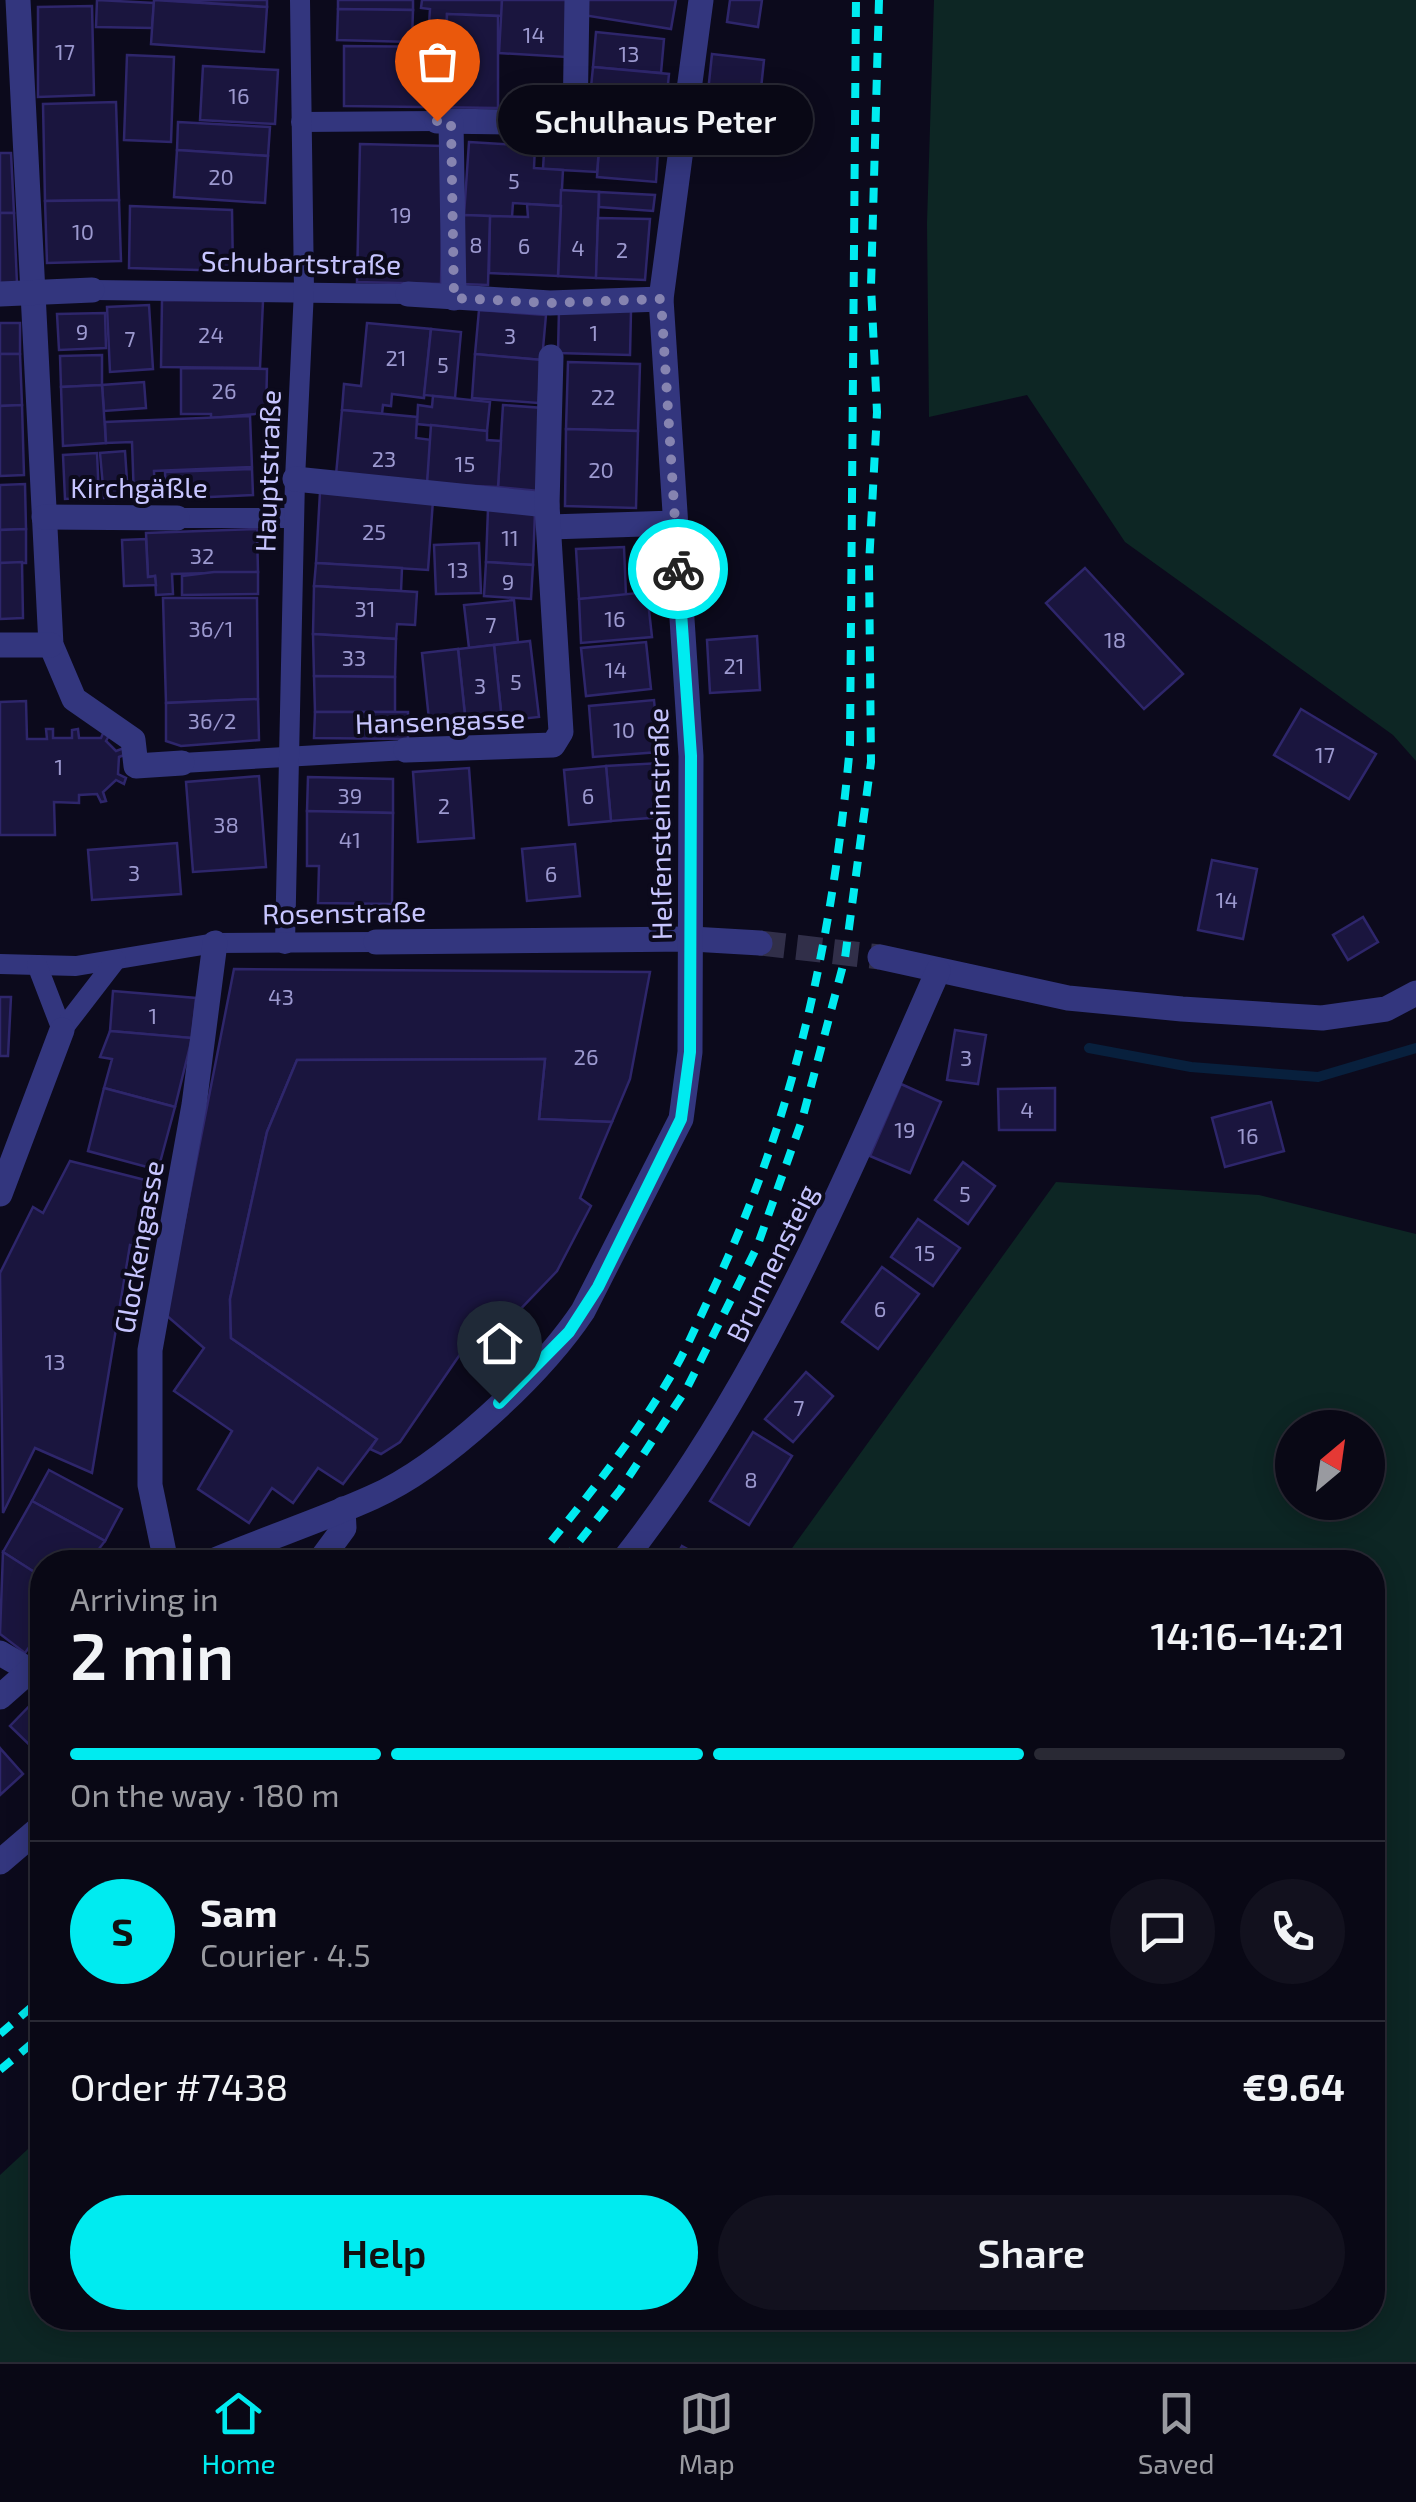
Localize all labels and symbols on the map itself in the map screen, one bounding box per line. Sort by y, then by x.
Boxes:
pin [395,19,480,122]
house number: 14 [523,21,545,47]
house number: 17 [55,38,75,64]
house number: 13 [619,40,640,66]
house number: 16 [228,82,250,108]
callout: Schulhaus Peter [497,86,812,156]
house number: 20 [208,163,234,189]
house number: 5 [508,167,520,193]
house number: 19 [390,201,412,227]
house number: 10 [72,218,94,244]
house number: 8 [469,231,483,257]
house number: 6 [518,232,530,258]
house number: 4 [571,234,585,260]
house number: 2 [616,236,628,262]
street label: Schubartstraße [201,243,401,281]
house number: 9 [76,318,88,344]
house number: 1 [590,319,598,345]
house number: 24 [198,321,224,347]
house number: 3 [504,322,516,348]
house number: 7 [124,325,136,351]
house number: 21 [385,344,407,370]
house number: 5 [437,351,449,377]
house number: 26 [212,377,236,403]
house number: 22 [591,383,615,409]
street label: Hauptstraße [247,389,287,553]
house number: 23 [372,445,396,471]
house number: 15 [455,450,475,476]
house number: 20 [588,456,614,482]
street label: Kirchgäßle [70,470,208,504]
house number: 25 [362,518,386,544]
courier [628,519,728,619]
house number: 11 [501,524,519,550]
house number: 32 [190,542,214,568]
house number: 13 [448,556,469,582]
house number: 9 [502,568,514,594]
house number: 31 [355,595,376,621]
house number: 16 [604,605,626,631]
house number: 7 [485,611,497,637]
house number: 36/1 [189,615,233,641]
house number: 18 [1104,626,1126,652]
house number: 33 [342,644,366,670]
house number: 21 [723,652,745,678]
house number: 14 [605,656,627,682]
house number: 5 [510,668,522,694]
house number: 3 [474,672,486,698]
street label: Hansengasse [354,700,526,740]
house number: 36/2 [188,707,236,733]
street label: Helfensteinstraße [640,708,678,940]
house number: 10 [613,716,635,742]
house number: 17 [1315,741,1335,767]
house number: 1 [55,753,63,779]
house number: 39 [338,782,362,808]
house number: 6 [582,782,594,808]
house number: 2 [438,792,450,818]
house number: 38 [213,811,239,837]
house number: 41 [339,826,361,852]
house number: 3 [128,859,140,885]
house number: 6 [545,860,557,886]
house number: 14 [1216,886,1238,912]
street label: Rosenstraße [262,894,426,930]
house number: 43 [268,983,294,1009]
house number: 1 [149,1002,157,1028]
house number: 26 [574,1043,598,1069]
house number: 3 [960,1044,972,1070]
house number: 4 [1020,1096,1034,1122]
house number: 19 [894,1116,916,1142]
house number: 16 [1237,1122,1259,1148]
street label: Glockengasse [106,1158,170,1336]
street label: Brunnensteig [718,1178,824,1347]
house number: 5 [959,1180,971,1206]
house number: 15 [915,1239,935,1265]
house number: 6 [874,1295,886,1321]
pin [457,1301,542,1404]
house number: 13 [45,1348,66,1374]
house number: 7 [793,1394,805,1420]
north arrow [1275,1410,1385,1520]
house number: 8 [744,1466,758,1492]

